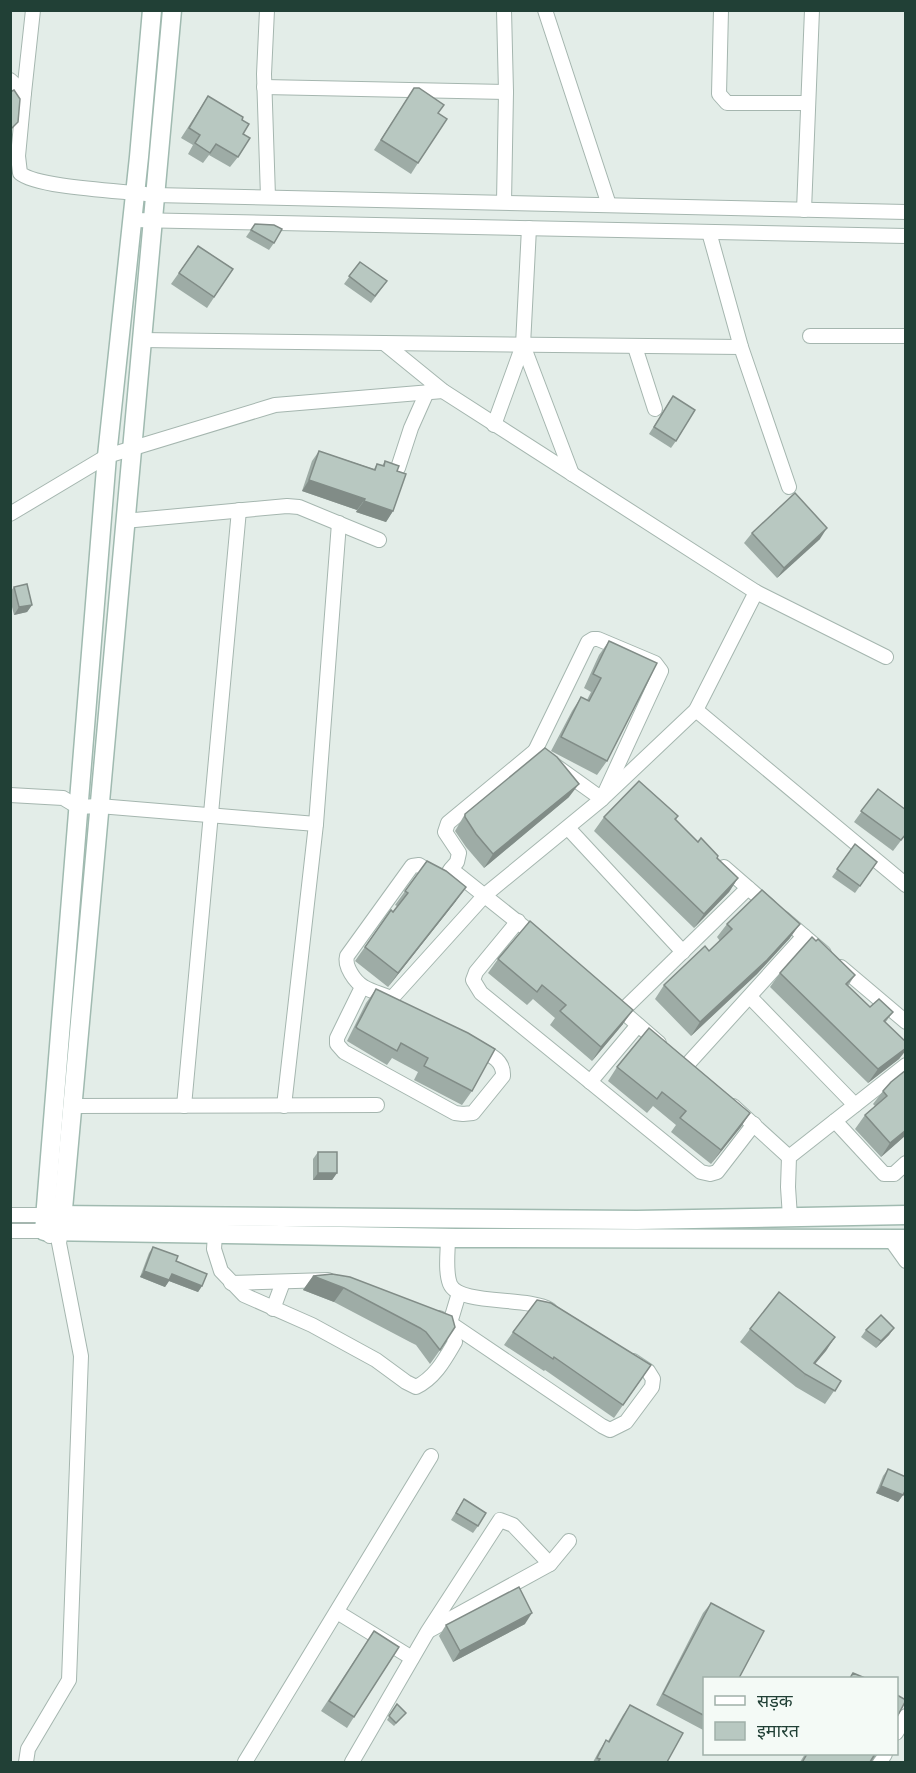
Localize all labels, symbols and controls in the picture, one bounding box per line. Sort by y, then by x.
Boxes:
legend [703,1677,898,1755]
text: सड़क [757,1693,794,1711]
text: इमारत [757,1723,800,1741]

